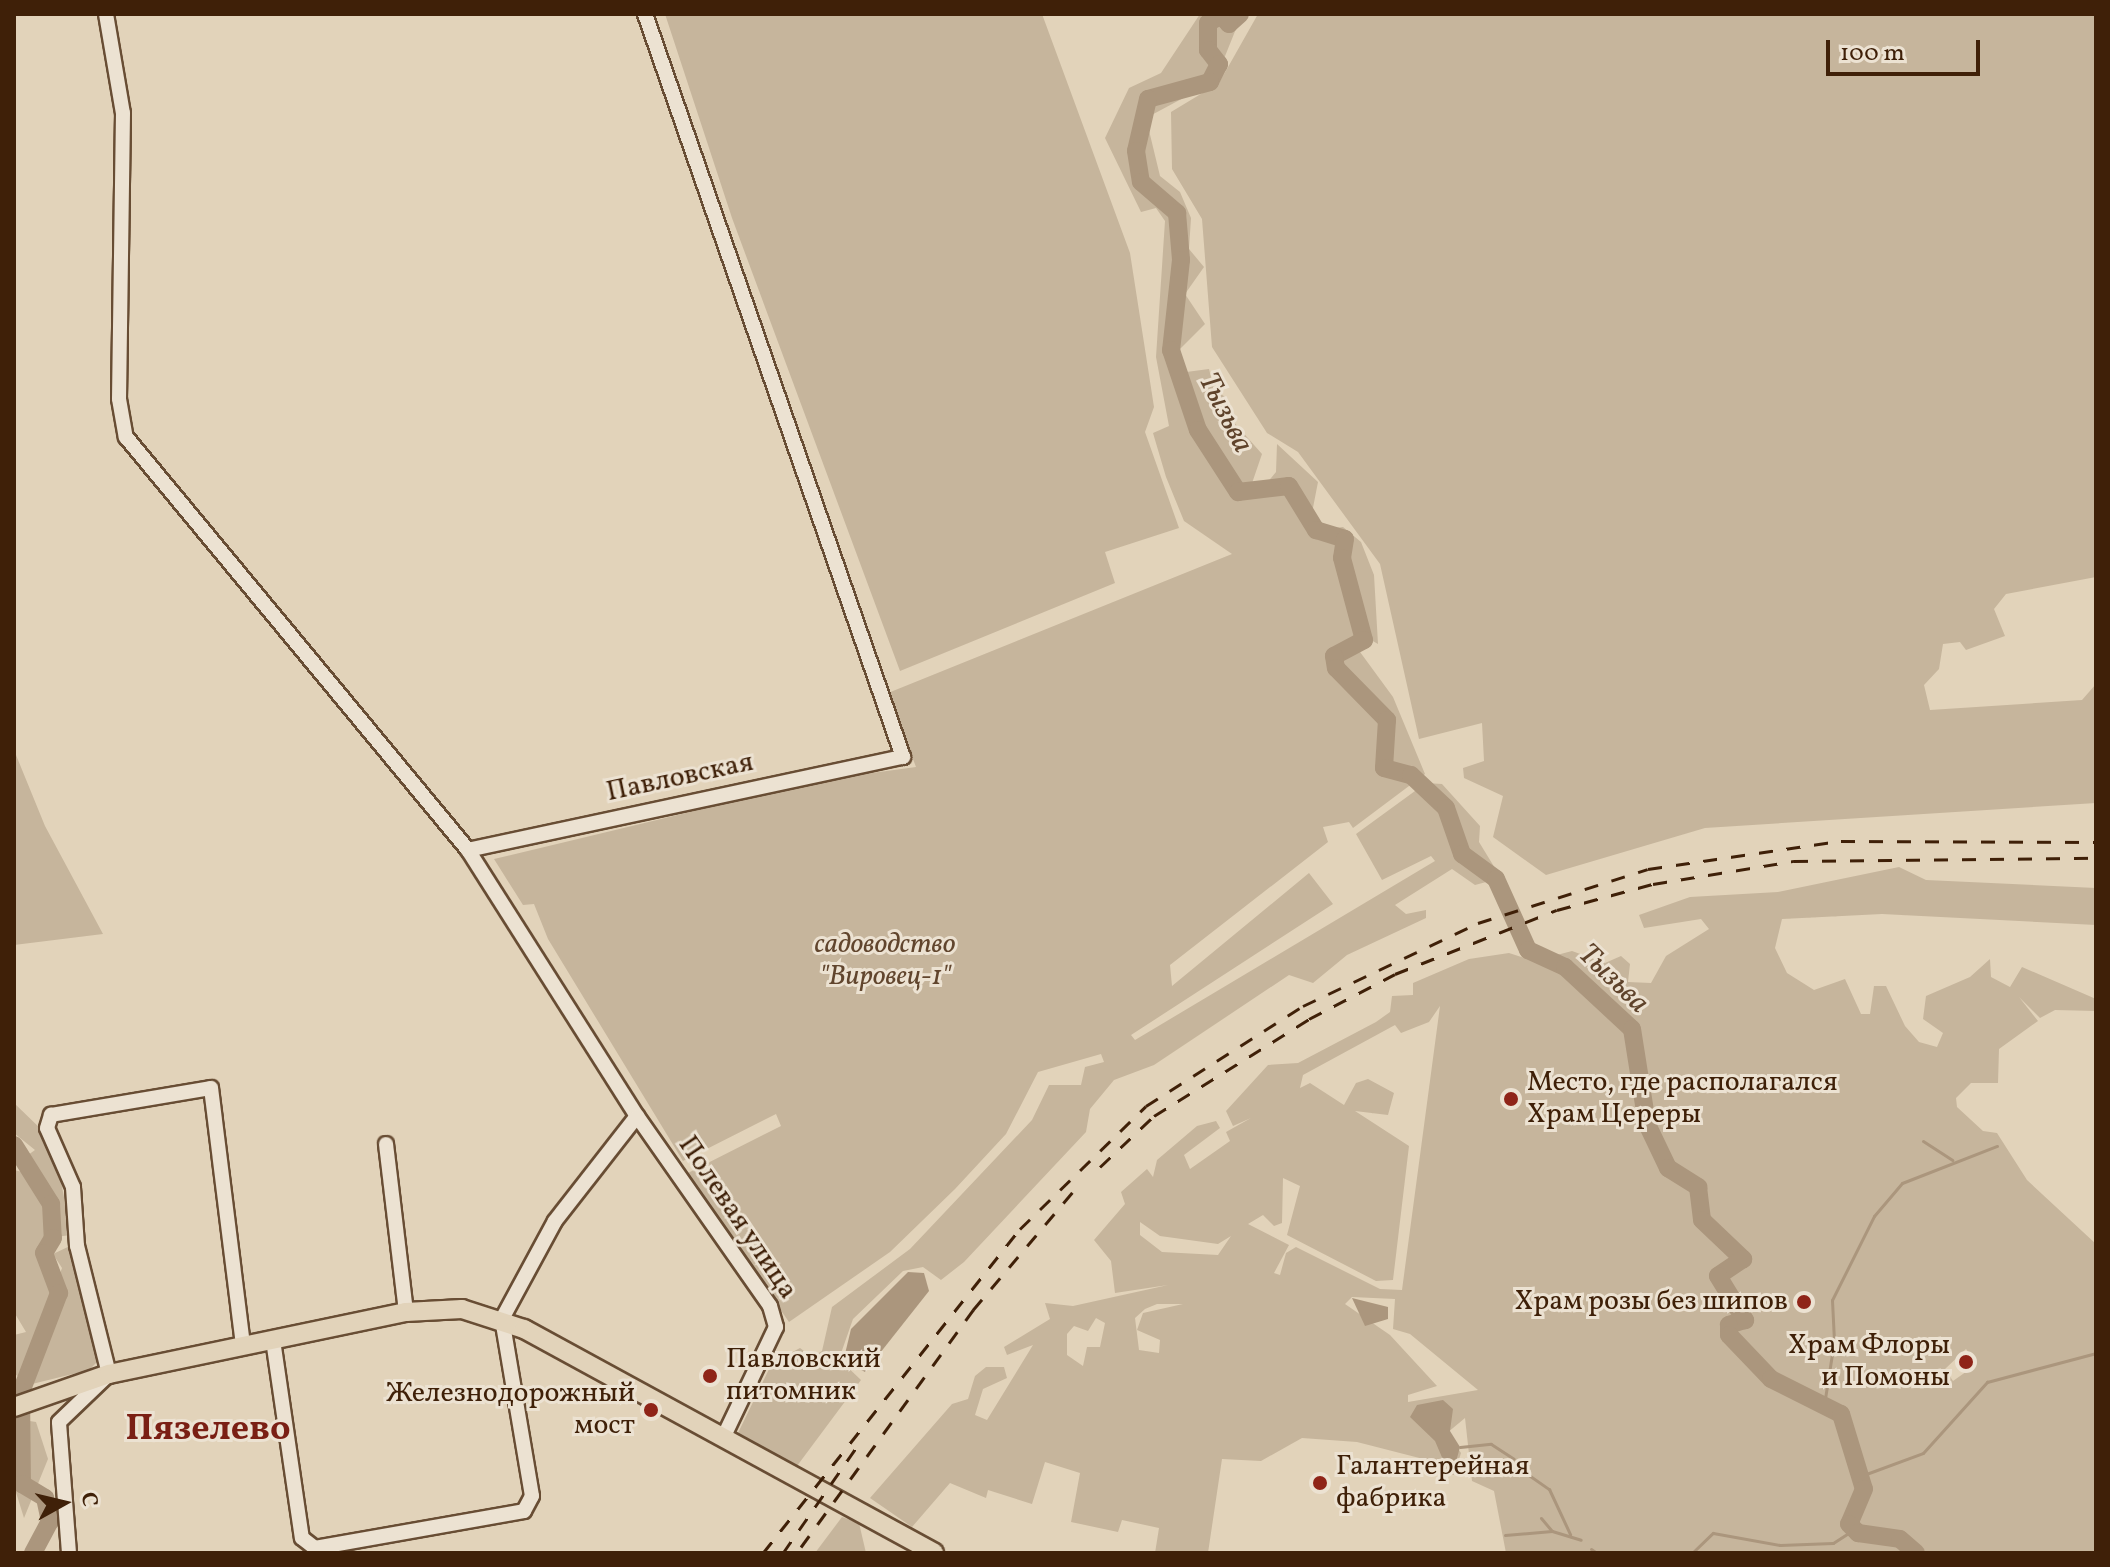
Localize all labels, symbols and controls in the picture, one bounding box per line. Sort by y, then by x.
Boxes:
scale bar [1830,24,1984,74]
text: 100 m [1840,37,1905,71]
water label: Тызьва [1190,367,1260,459]
street label: Павловская [604,746,756,810]
park label: садоводство "Вировец-1" [815,928,955,994]
water label: Тызьва [1570,937,1656,1021]
place label: Место, где располагался Храм Цереры [1527,1066,1838,1132]
marker: Место, где располагался Храм Цереры [1502,1090,1520,1108]
street label: Полевая улица [670,1130,804,1306]
place label: Храм розы без шипов [1515,1285,1788,1319]
marker: Храм розы без шипов [1795,1293,1813,1311]
place label: Храм Флоры и Помоны [1788,1329,1950,1395]
place label: Павловский питомник [726,1343,881,1409]
marker: Храм Флоры и Помоны [1957,1353,1975,1371]
marker: Павловский питомник [701,1367,719,1385]
place label: Железнодорожный мост [386,1377,635,1443]
marker: Железнодорожный мост [642,1401,660,1419]
district label: Пязелево [125,1409,291,1453]
place label: Галантерейная фабрика [1336,1450,1529,1516]
north arrow [24,1463,104,1543]
marker: Галантерейная фабрика [1311,1474,1329,1492]
text: С [72,1490,105,1509]

